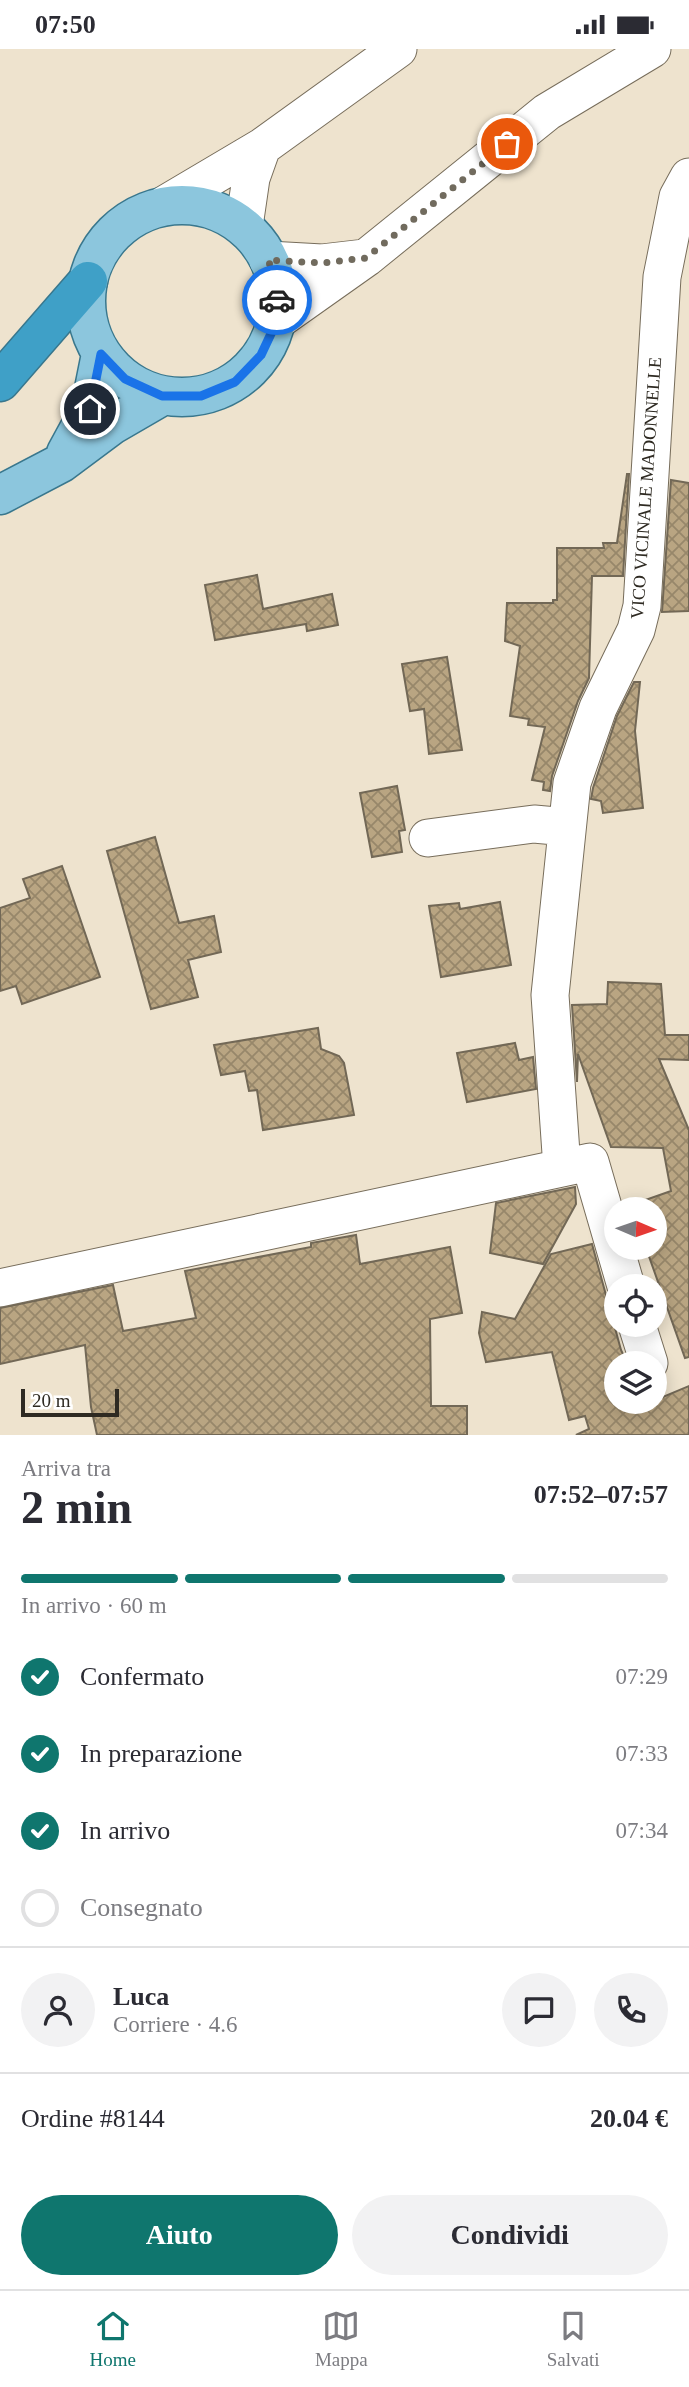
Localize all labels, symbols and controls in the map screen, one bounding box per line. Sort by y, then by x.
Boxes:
text: 07:50 [35,10,96,39]
pin [477,114,537,174]
icon: bag [488,125,526,163]
courier [242,265,312,335]
icon: car [258,281,296,319]
street label: VICO VICINALE MADONNELLE [627,356,665,620]
pin [60,379,120,439]
icon: home [71,390,109,428]
north arrow [604,1197,667,1260]
map controls [604,1197,667,1414]
button: locate [604,1274,667,1337]
button: layers [604,1351,667,1414]
scale bar [21,1386,119,1418]
text: 20 m [32,1390,71,1411]
text: Arriva tra [21,1456,111,1481]
text: 07:52–07:57 [534,1480,668,1509]
text: 2 min [21,1482,132,1533]
text: In arrivo · 60 m [21,1593,167,1618]
icon: check [21,1658,59,1696]
text: Confermato [80,1662,204,1691]
text: 07:29 [616,1664,668,1689]
icon: check [21,1735,59,1773]
text: In preparazione [80,1739,242,1768]
text: 07:33 [616,1741,668,1766]
icon: check [21,1812,59,1850]
text: In arrivo [80,1816,170,1845]
text: 07:34 [616,1818,668,1843]
text: Consegnato [80,1893,203,1922]
button: person [21,1973,95,2047]
button: chat [502,1973,576,2047]
button: phone [594,1973,668,2047]
text: Luca [113,1982,169,2011]
text: Corriere · 4.6 [113,2012,238,2037]
text: Ordine #8144 [21,2104,165,2133]
text: 20.04 € [590,2104,668,2133]
button: Aiuto [21,2195,338,2275]
button: Condividi [352,2195,668,2275]
tab: Home [90,2307,136,2371]
tab: Mappa [315,2307,368,2371]
tab: Salvati [547,2307,599,2371]

